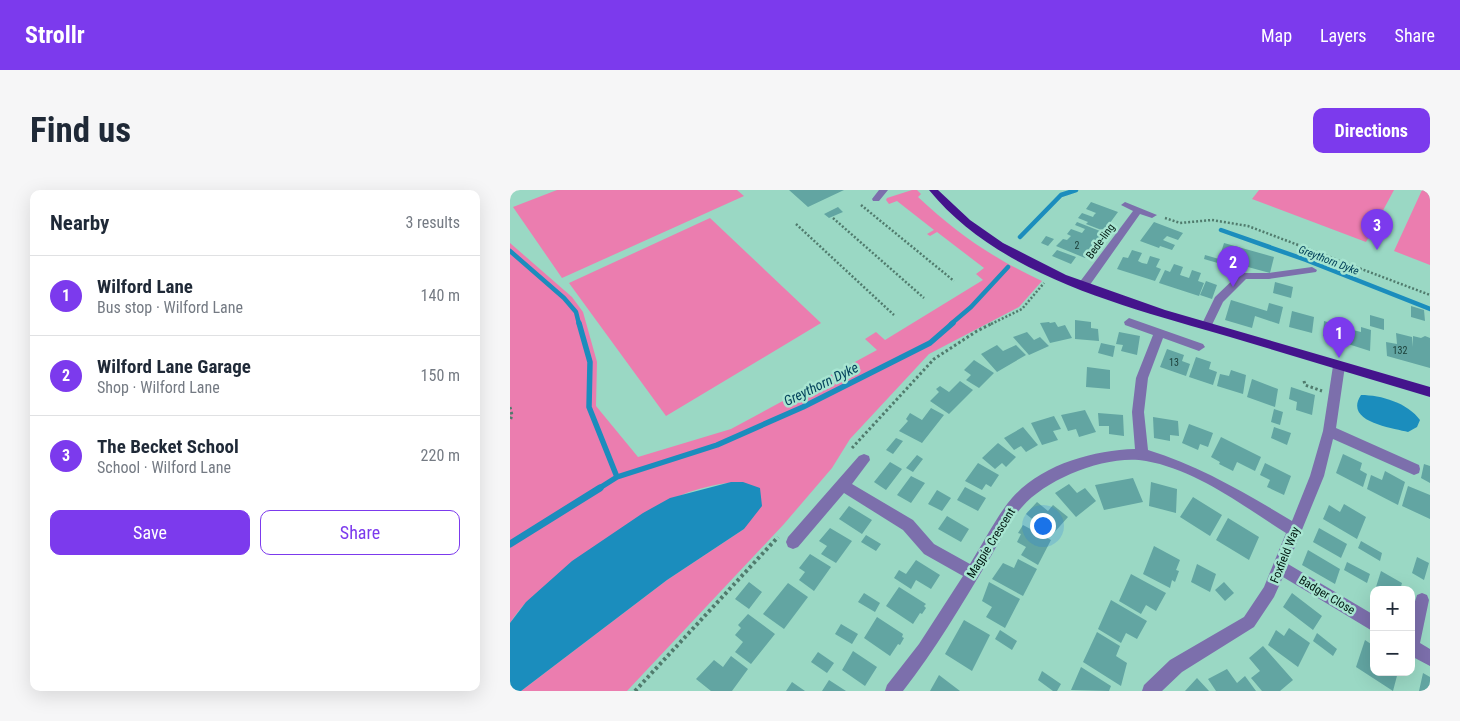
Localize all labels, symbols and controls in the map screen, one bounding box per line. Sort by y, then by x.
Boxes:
text: Strollr [25,21,85,49]
text: Map [1261,25,1292,46]
text: Layers [1320,25,1367,46]
text: Share [1395,25,1435,46]
button: Directions [1313,108,1430,153]
text: Find us [30,110,131,151]
pin: 3 [1361,209,1393,250]
text: Nearby [50,211,109,235]
text: 3 results [405,213,460,232]
street label: Bede-ling [1083,221,1118,261]
house number: 2 [1075,240,1080,251]
water label: Greythorn Dyke [1297,243,1361,278]
pin: 2 [1217,246,1249,287]
text: Wilford Lane [97,275,193,298]
text: 1 [62,286,70,305]
text: 140 m [421,286,460,305]
text: Bus stop · Wilford Lane [97,298,243,317]
pin: 1 [1323,317,1355,358]
house number: 132 [1393,345,1407,356]
text: Wilford Lane Garage [97,355,251,378]
house number: 13 [1169,357,1179,368]
water label: Greythorn Dyke [781,359,861,409]
text: 2 [62,366,70,385]
text: 150 m [421,366,460,385]
text: Shop · Wilford Lane [97,378,220,397]
text: The Becket School [97,435,239,458]
text: 3 [62,446,70,465]
text: 220 m [421,446,460,465]
text: School · Wilford Lane [97,458,231,477]
street label: Magpie Crescent [964,505,1018,581]
button: Save [50,510,250,555]
button: Share [260,510,460,555]
your location [1030,513,1056,539]
street label: Foxfield Way [1267,525,1303,585]
street label: Badger Close [1296,573,1358,617]
map controls [1370,586,1415,676]
button: + [1370,586,1415,631]
button: − [1370,631,1415,676]

